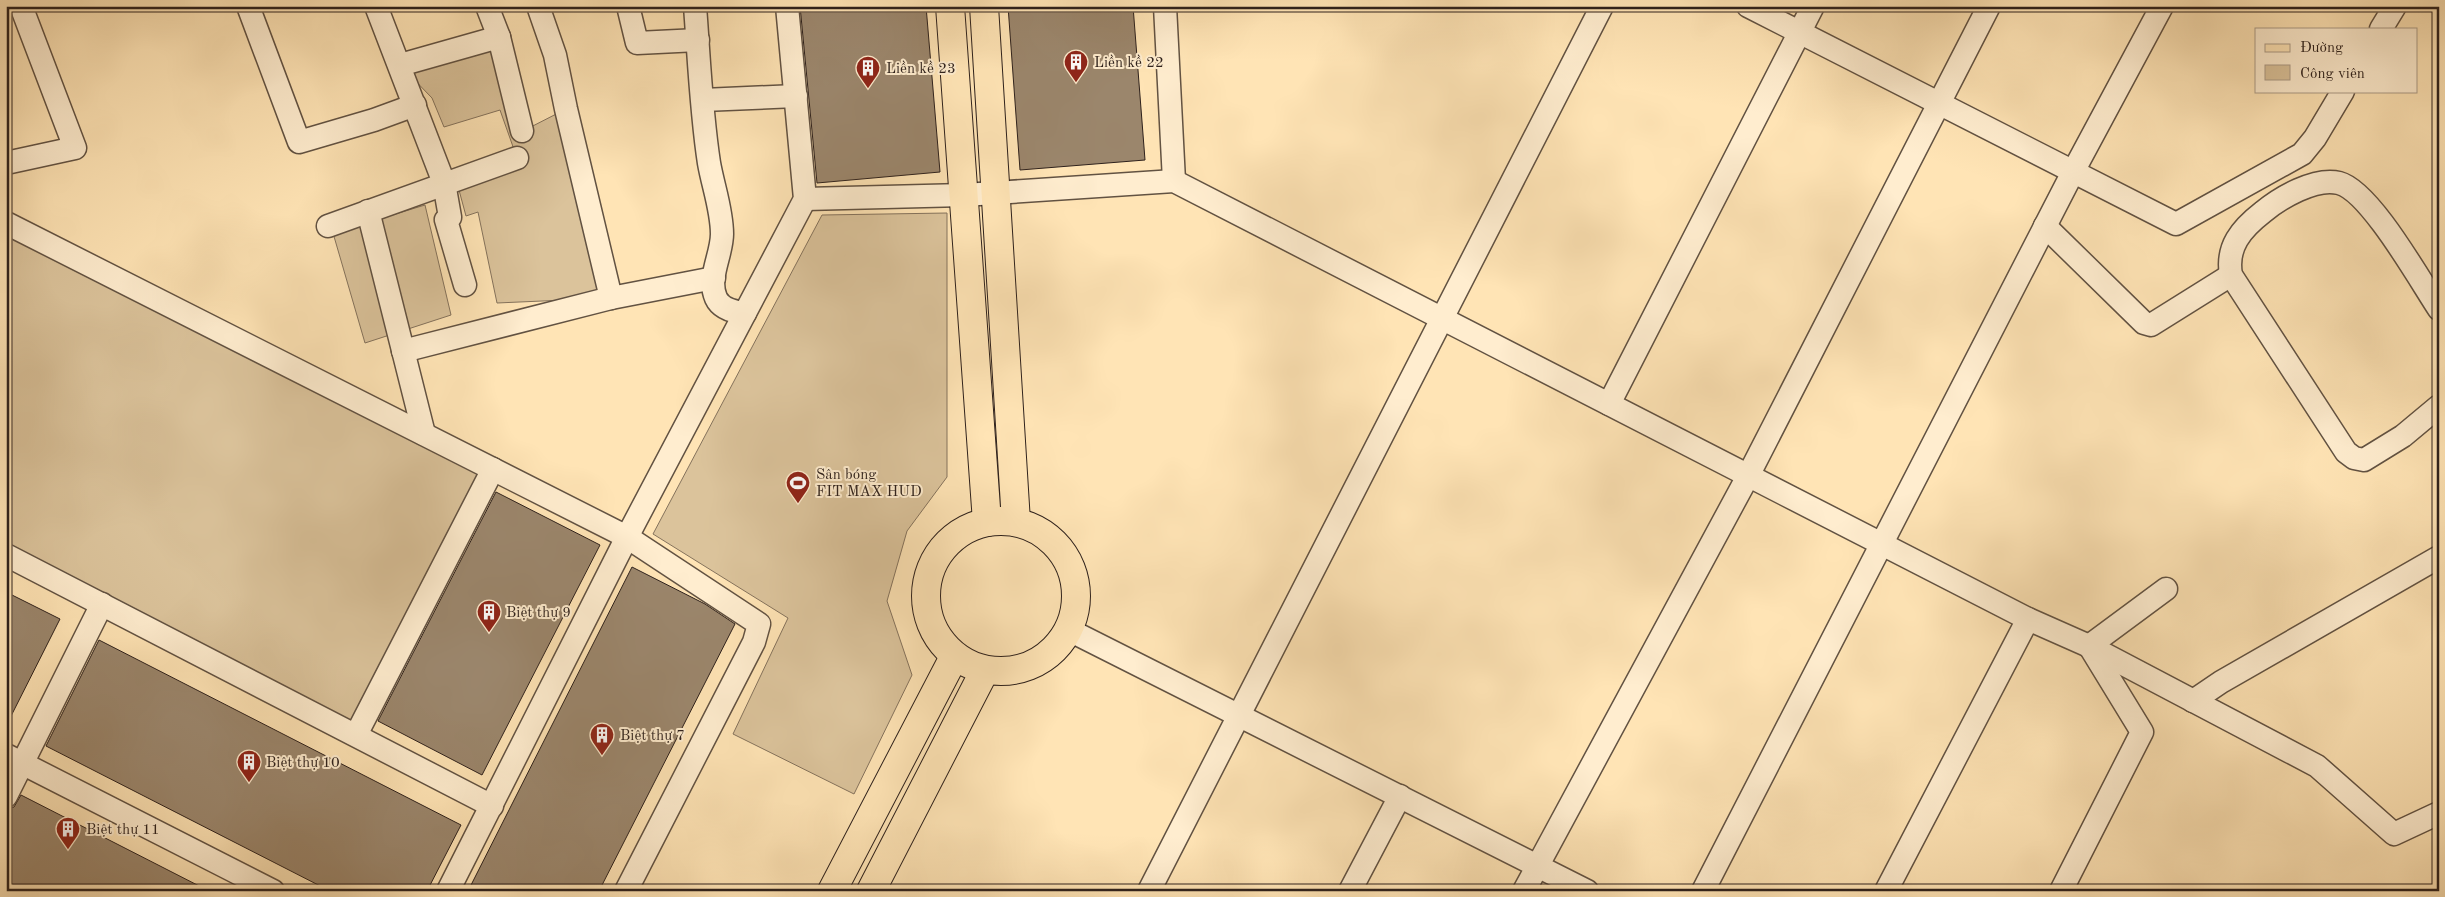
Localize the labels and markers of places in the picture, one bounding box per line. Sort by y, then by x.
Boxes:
building icon: Liền kề 22 [1063,49,1089,83]
place label: Liền kề 22 [1094,54,1164,71]
building icon: Liền kề 23 [855,55,881,89]
place label: Liền kề 23 [886,60,956,77]
place label: Sân bóng FIT MAX HUD [816,468,922,500]
sports icon: Sân bóng FIT MAX HUD [785,470,811,504]
building icon: Biệt thự 9 [476,599,502,633]
place label: Biệt thự 9 [506,606,571,621]
building icon: Biệt thự 7 [589,722,615,756]
place label: Biệt thự 7 [620,729,685,744]
building icon: Biệt thự 10 [236,749,262,783]
place label: Biệt thự 10 [266,756,340,771]
building icon: Biệt thự 11 [55,816,81,850]
place label: Biệt thự 11 [86,823,160,838]

